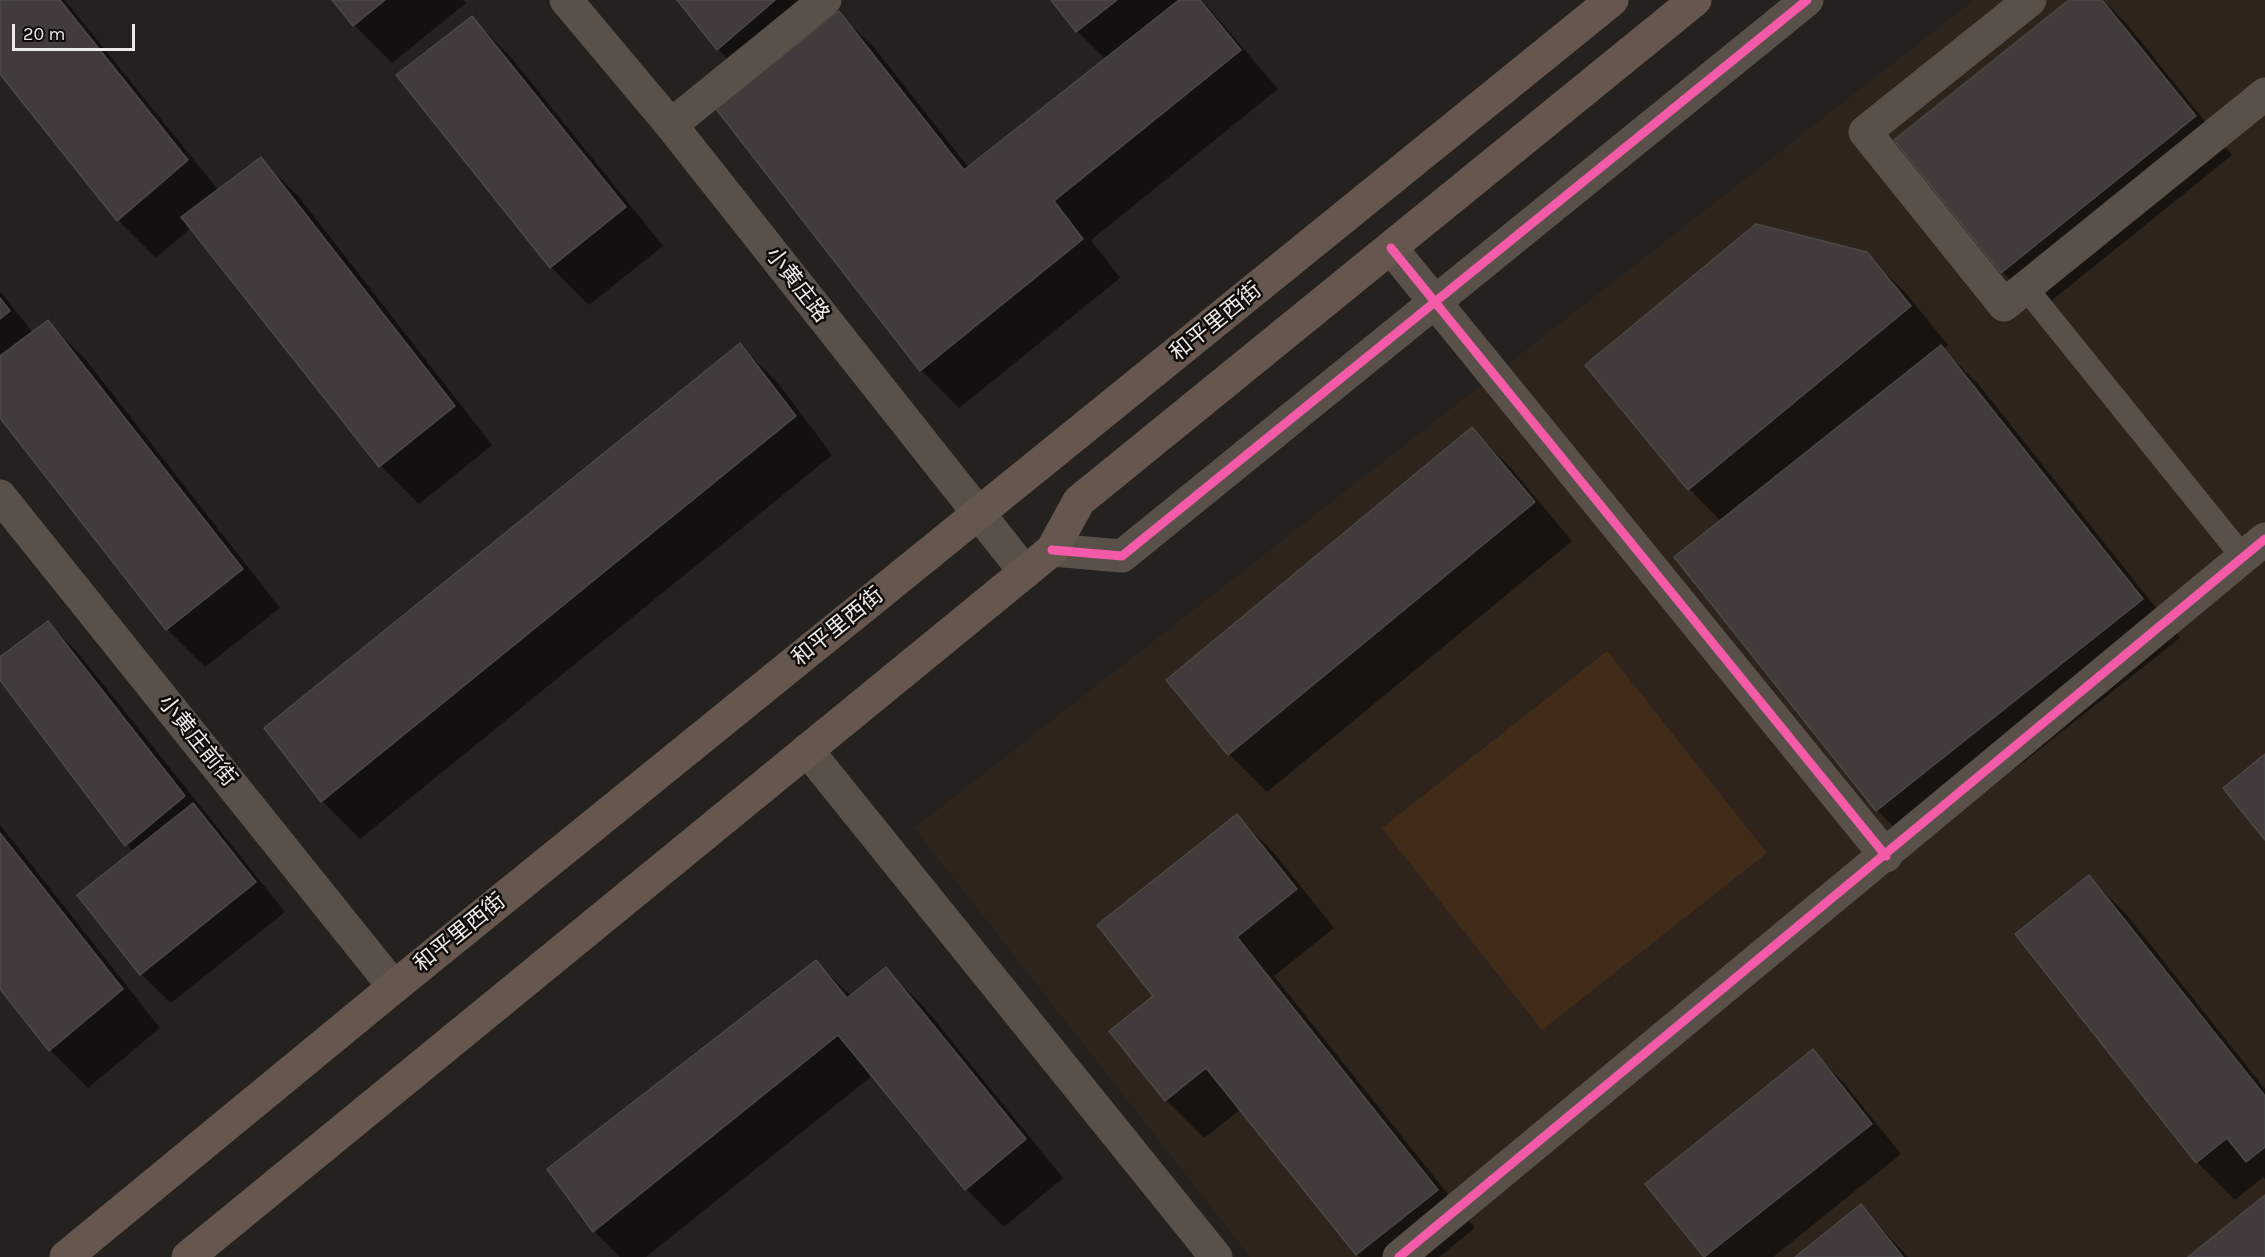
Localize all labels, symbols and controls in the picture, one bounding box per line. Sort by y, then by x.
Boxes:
scale bar [15,12,138,50]
text: 20 m [23,23,65,45]
street label: 小黄庄路 [760,242,834,328]
street label: 和平里西街 [1165,277,1267,367]
street label: 和平里西街 [787,582,889,672]
street label: 小黄庄前街 [152,690,242,792]
street label: 和平里西街 [409,888,511,978]

